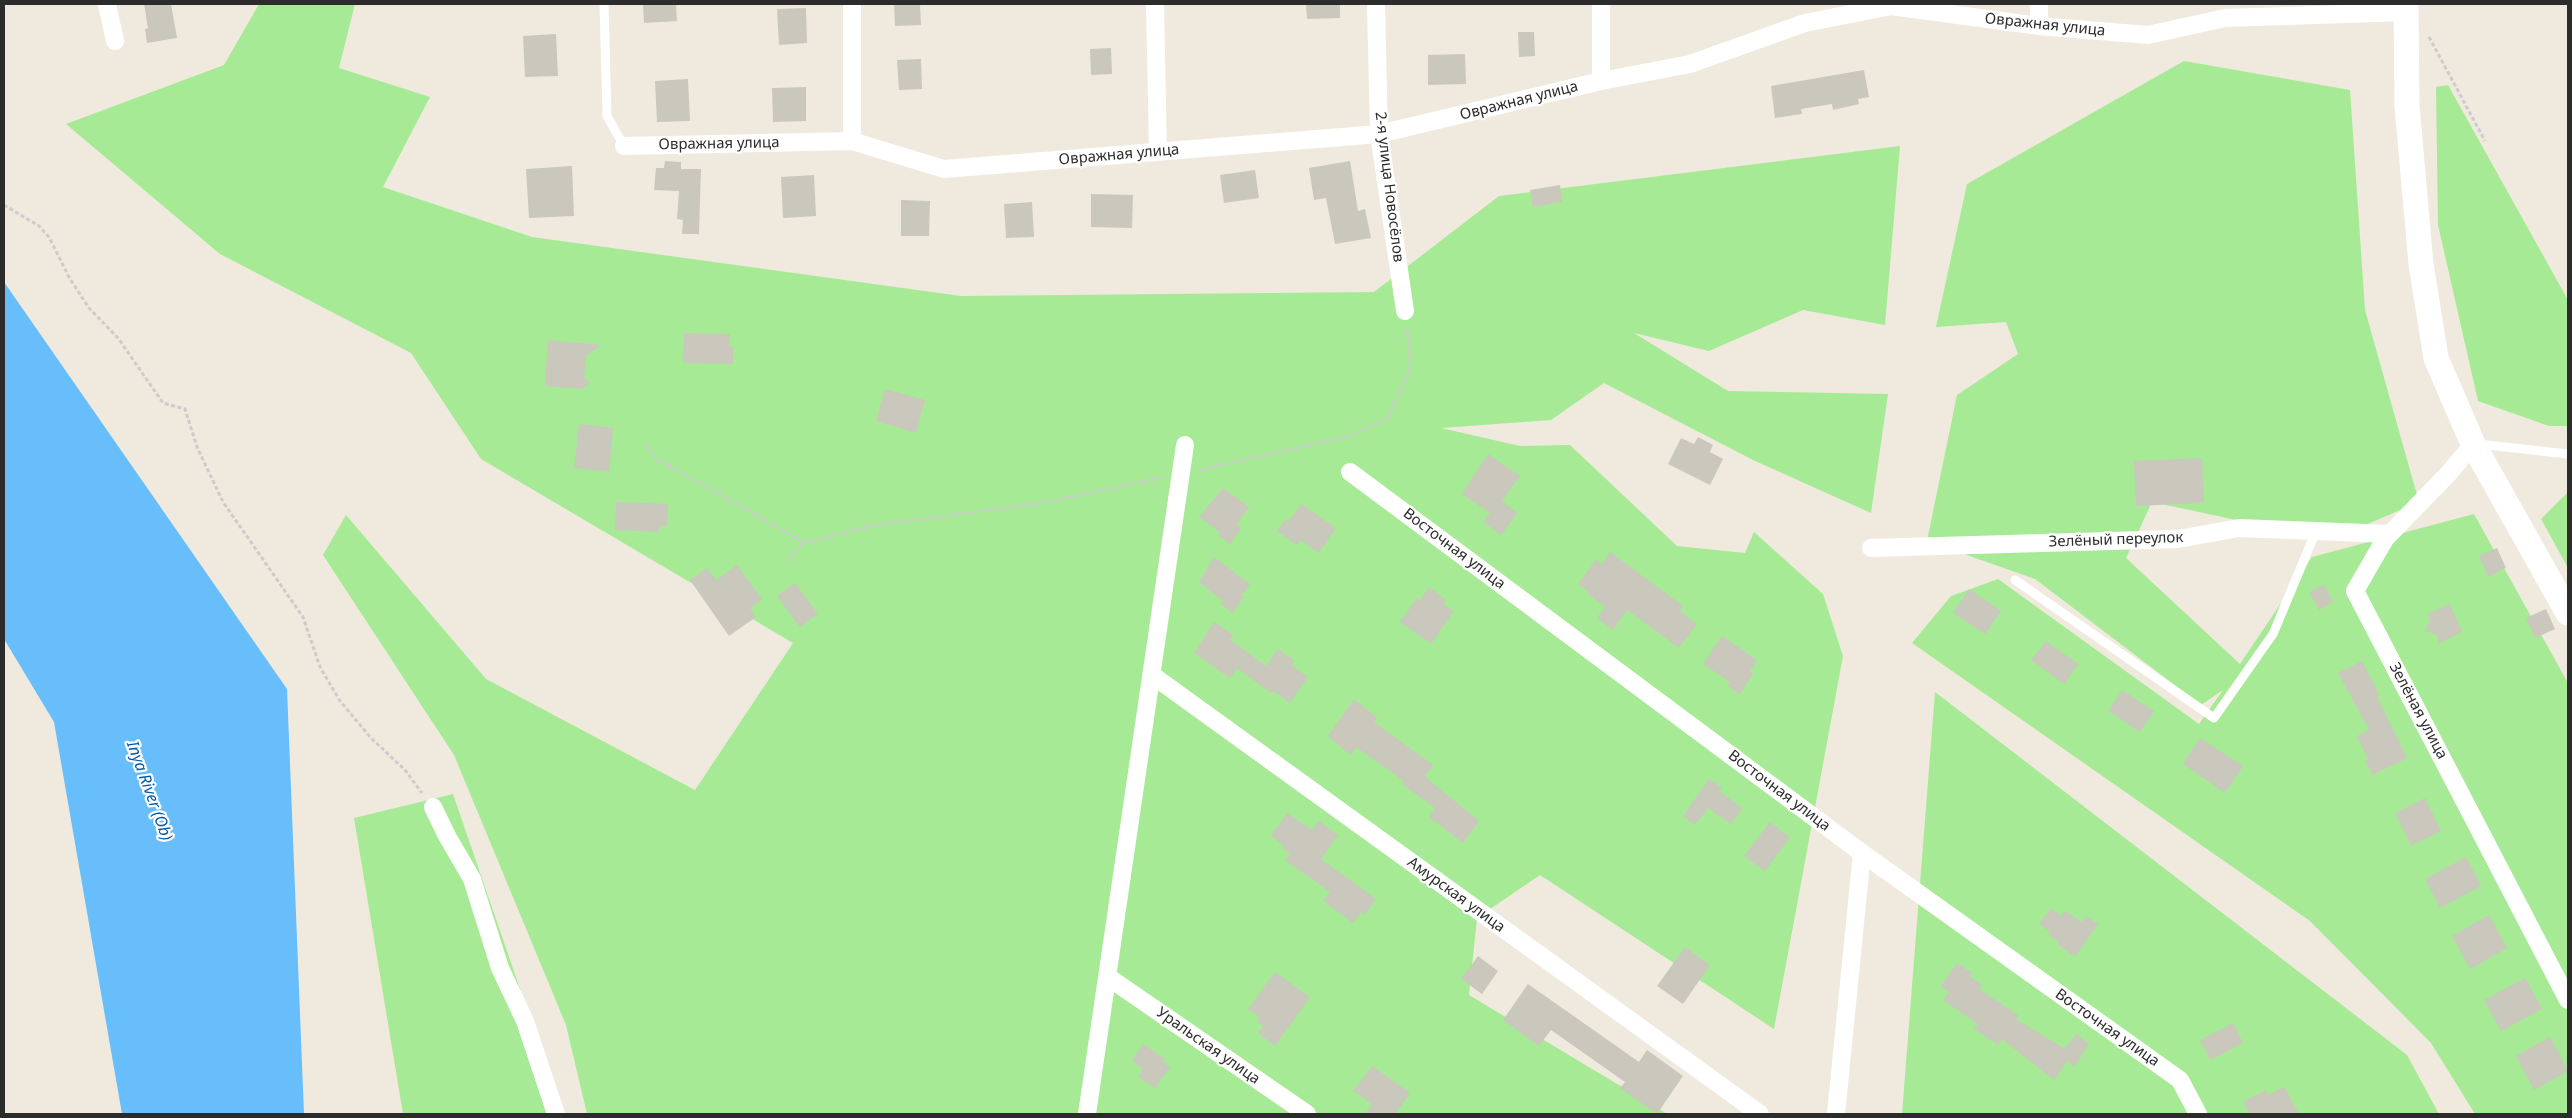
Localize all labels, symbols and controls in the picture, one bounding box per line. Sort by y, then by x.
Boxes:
street label: Овражная улица [1984,10,2106,40]
street label: Овражная улица [1458,78,1580,124]
street label: 2-я улица Новосёлов [1371,111,1407,263]
street label: Овражная улица [658,134,780,154]
street label: Овражная улица [1058,141,1180,169]
street label: Восточная улица [1399,505,1509,593]
street label: Зелёный переулок [2048,529,2184,551]
street label: Зелёная улица [2385,660,2451,762]
water label: Inya River (Ob) [122,739,176,843]
street label: Восточная улица [1724,747,1834,835]
street label: Амурская улица [1404,854,1508,936]
street label: Восточная улица [2051,985,2163,1071]
street label: Уральская улица [1153,1004,1263,1088]

